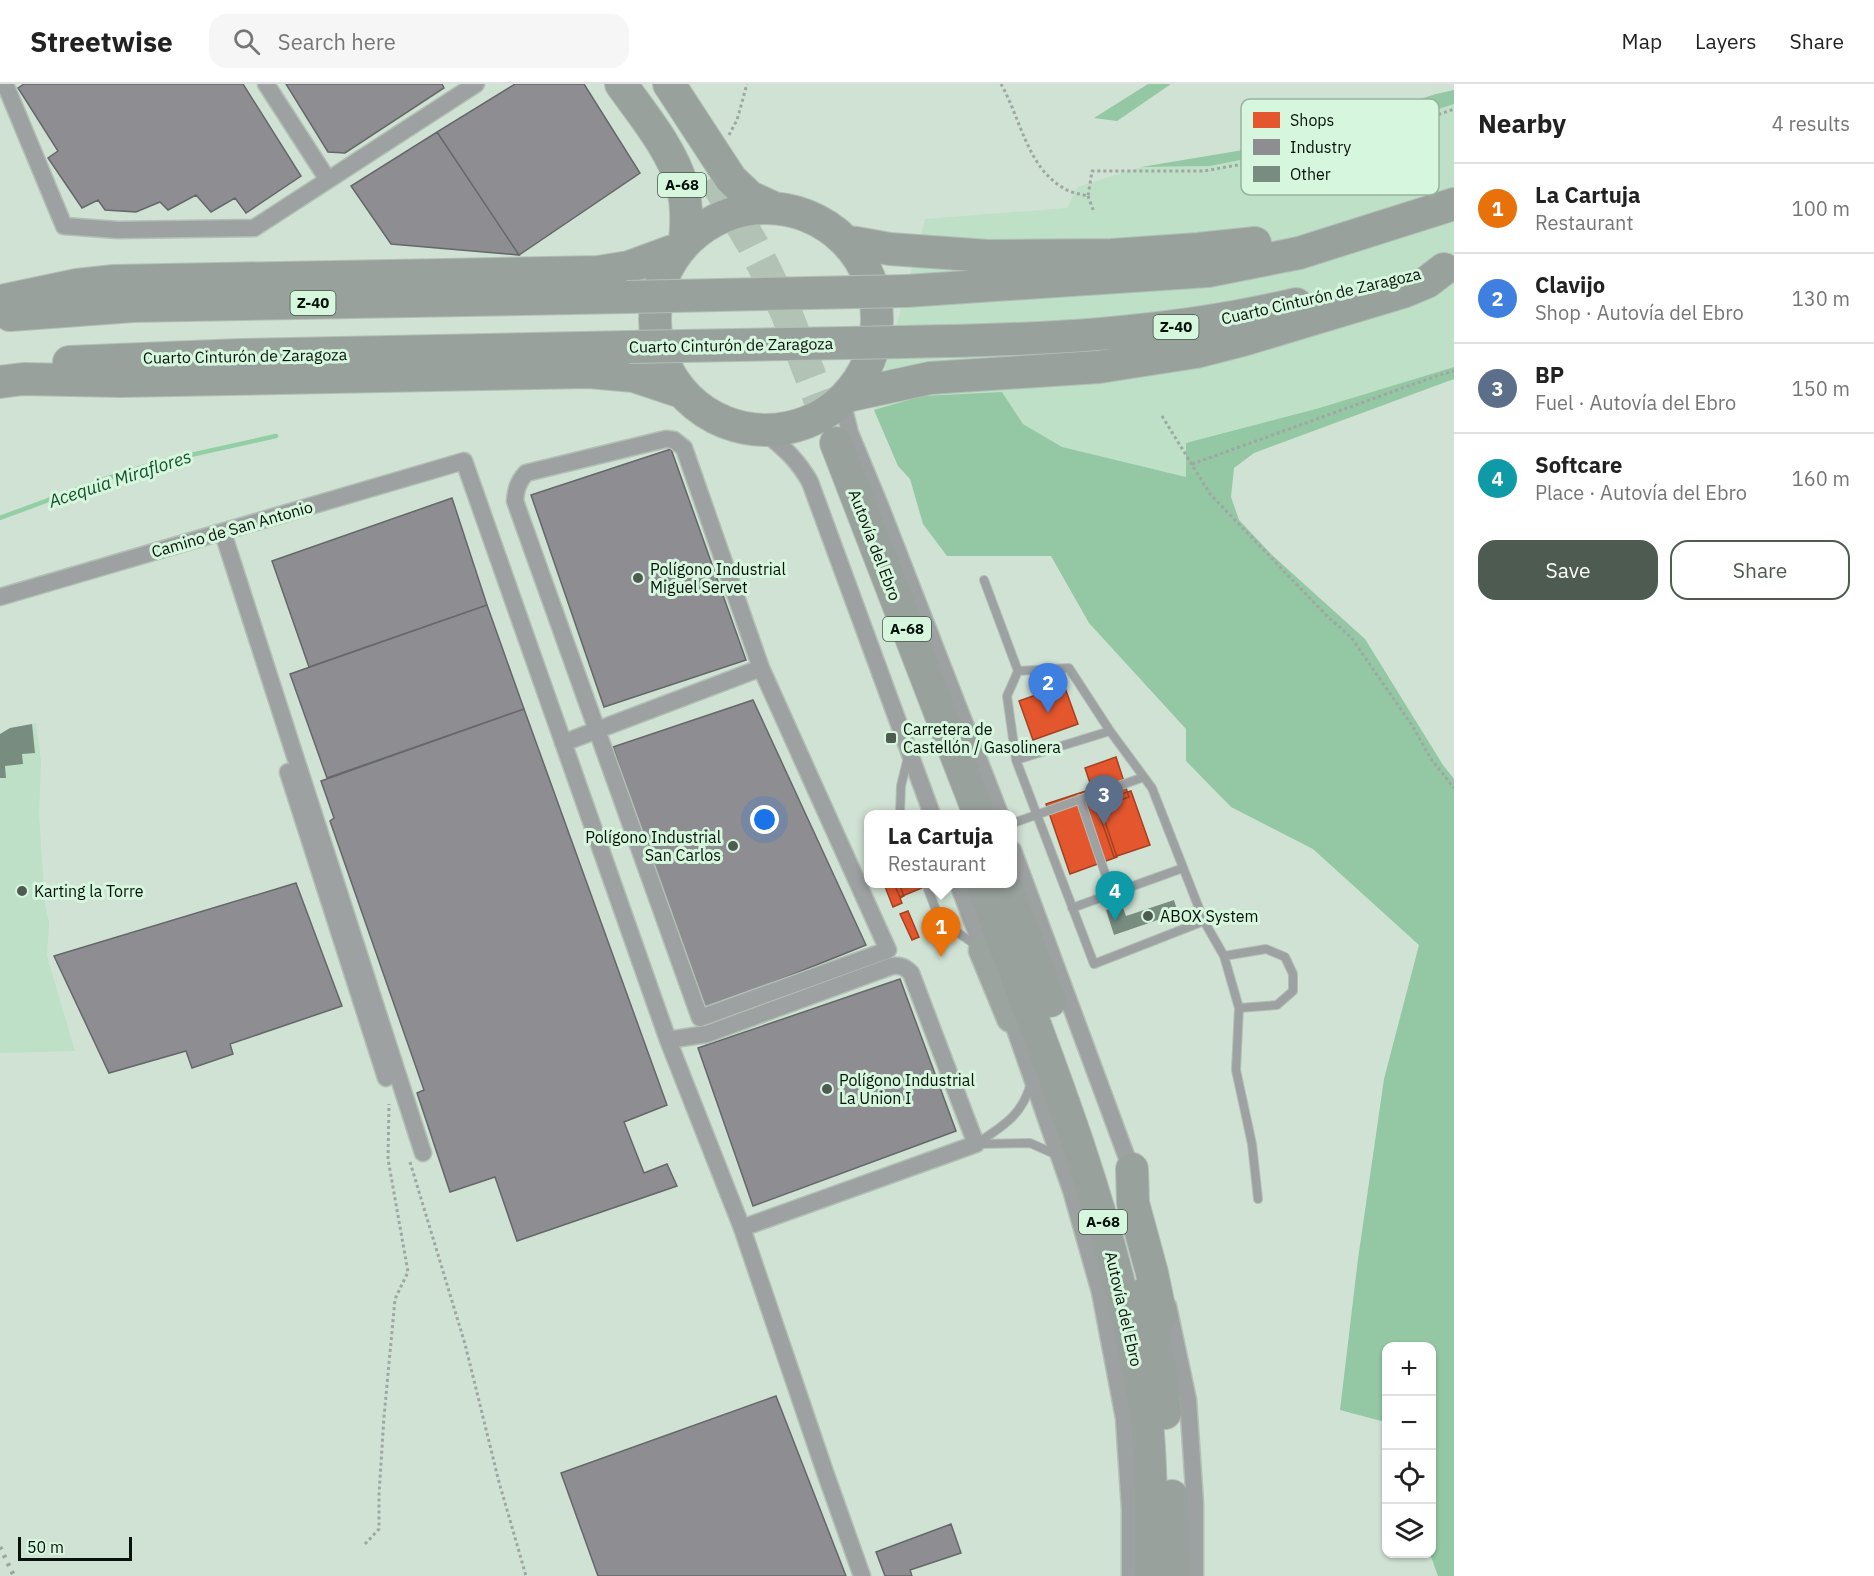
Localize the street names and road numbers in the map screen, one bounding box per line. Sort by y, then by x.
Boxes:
road number: A-68 [658,173,706,197]
street label: Cuarto Cinturón de Zaragoza [1219,263,1423,329]
road number: Z-40 [290,291,336,315]
road number: Z-40 [1154,315,1198,339]
street label: Cuarto Cinturón de Zaragoza [629,333,834,357]
street label: Cuarto Cinturón de Zaragoza [143,344,348,368]
street label: Autovía del Ebro [845,487,905,603]
street label: Camino de San Antonio [149,496,315,562]
road number: A-68 [883,617,931,641]
road number: A-68 [1079,1210,1127,1234]
street label: Autovía del Ebro [1101,1250,1147,1369]

